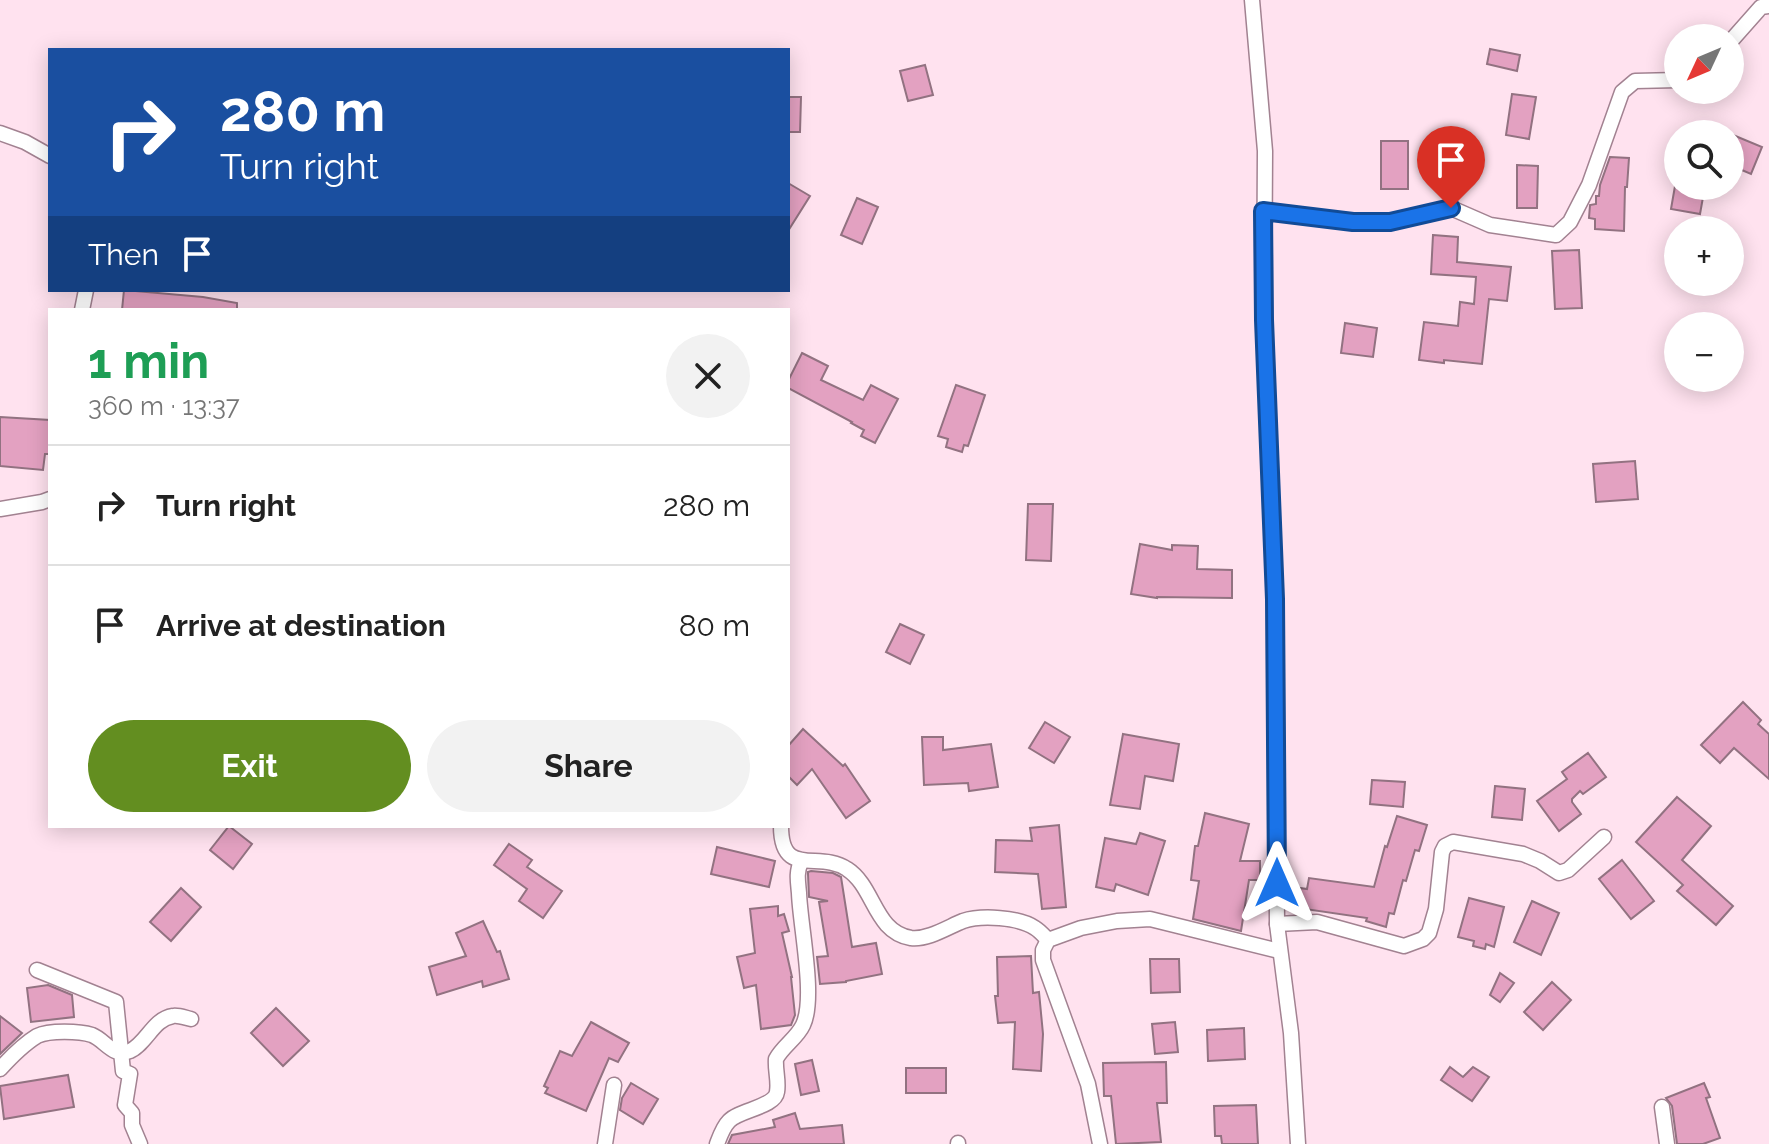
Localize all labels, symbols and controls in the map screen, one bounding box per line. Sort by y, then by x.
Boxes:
north arrow [1664,24,1744,104]
map controls [1664,24,1744,392]
text: 280 m [220,78,385,144]
icon: right [88,80,192,184]
button: search [1664,120,1744,200]
pin [1417,126,1485,208]
icon: arrive [1429,138,1473,182]
text: Turn right [220,145,379,187]
button: + [1664,216,1744,296]
icon: arrive [175,232,219,276]
text: Then [88,237,159,272]
button: − [1664,312,1744,392]
text: 1 min [88,333,209,389]
button: close [666,334,750,418]
text: 360 m · 13:37 [88,391,240,421]
icon: right [88,483,132,527]
text: Turn right [156,488,296,523]
text: 280 m [663,488,750,523]
icon: arrive [88,603,132,647]
text: Arrive at destination [156,608,446,643]
text: 80 m [679,608,750,643]
button: Exit [88,720,411,812]
button: Share [427,720,750,812]
position arrow [1235,841,1319,925]

